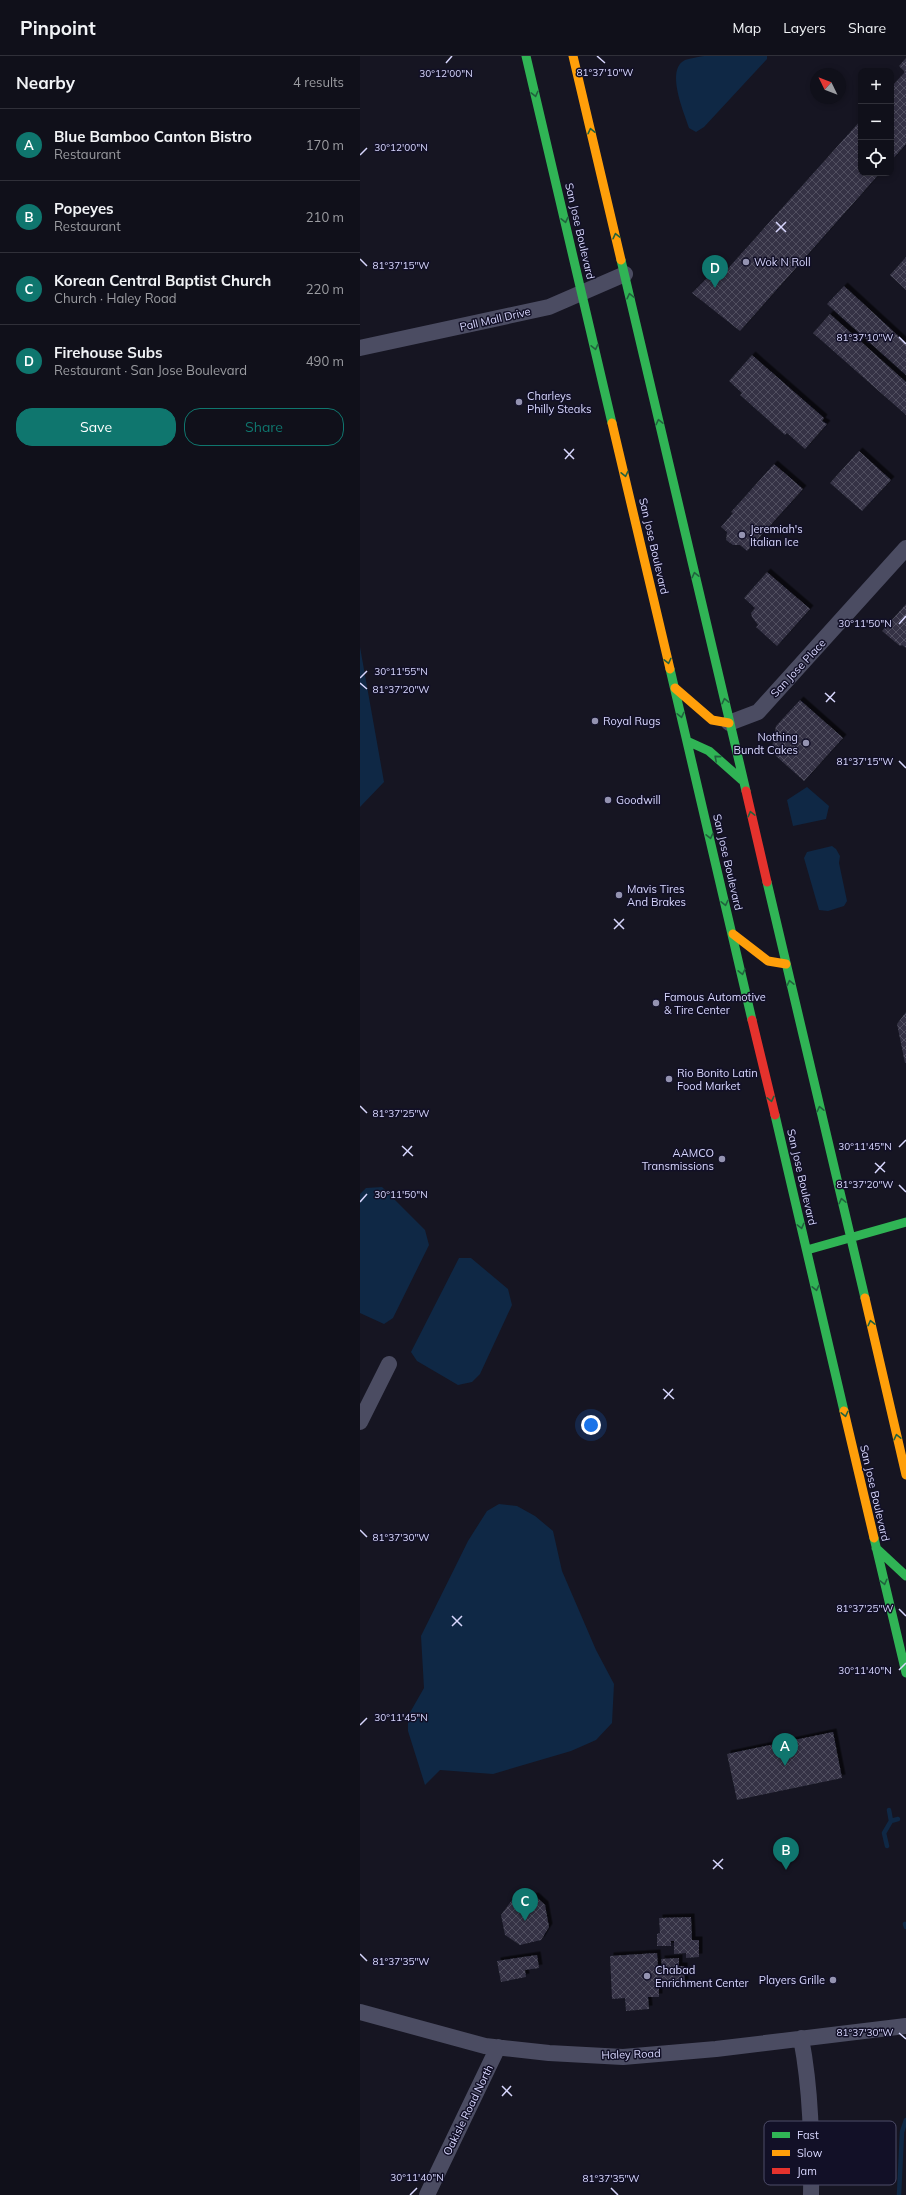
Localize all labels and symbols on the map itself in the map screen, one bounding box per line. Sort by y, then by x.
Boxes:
text: 81°37'10"W [577,66,633,79]
text: 30°12'00"N [419,67,473,80]
north arrow [810,68,846,104]
one-way arrow [531,91,539,97]
one-way arrow [587,128,596,135]
text: 30°12'00"N [374,141,428,154]
street label: San Jose Boulevard [562,181,598,281]
one-way arrow [561,217,569,224]
one-way arrow [612,233,620,240]
pin: D [702,255,728,288]
place label: Wok N Roll [754,255,811,269]
marker: Wok N Roll [741,257,751,267]
text: 81°37'15"W [373,259,429,272]
one-way arrow [626,292,634,299]
street label: Pall Mall Drive [458,304,532,334]
text: 81°37'10"W [837,331,893,344]
one-way arrow [591,344,599,350]
place label: Charleys Philly Steaks [527,389,591,416]
marker: Charleys Philly Steaks [514,397,524,407]
one-way arrow [656,419,664,425]
one-way arrow [620,470,628,477]
street label: San Jose Boulevard [636,496,672,596]
place label: Jeremiah's Italian Ice [750,522,803,549]
marker: Jeremiah's Italian Ice [737,530,747,540]
one-way arrow [692,572,700,578]
text: 30°11'50"N [838,617,892,630]
street label: San Jose Place [767,636,829,700]
one-way arrow [664,658,672,665]
text: 30°11'55"N [374,665,428,678]
text: 81°37'20"W [373,683,429,696]
one-way arrow [721,698,729,705]
one-way arrow [676,711,685,718]
place label: Royal Rugs [603,714,661,728]
marker: Royal Rugs [590,716,600,726]
place label: Nothing Bundt Cakes [733,730,798,757]
marker: Nothing Bundt Cakes [801,738,811,748]
text: 81°37'15"W [837,755,893,768]
one-way arrow [714,756,721,763]
place label: Goodwill [616,793,661,807]
marker: Goodwill [603,795,613,805]
one-way arrow [747,811,755,817]
street label: San Jose Boulevard [710,812,746,912]
one-way arrow [705,833,713,840]
place label: Mavis Tires And Brakes [627,882,686,909]
marker: Mavis Tires And Brakes [614,890,624,900]
one-way arrow [721,900,729,906]
one-way arrow [737,969,745,976]
one-way arrow [786,980,795,987]
place label: Famous Automotive & Tire Center [664,990,766,1017]
marker: Famous Automotive & Tire Center [651,998,661,1008]
place label: Rio Bonito Latin Food Market [677,1066,758,1093]
marker: Rio Bonito Latin Food Market [664,1074,674,1084]
one-way arrow [766,1095,775,1102]
one-way arrow [816,1106,825,1113]
text: 81°37'25"W [373,1107,429,1120]
street label: San Jose Boulevard [784,1127,820,1227]
text: 30°11'45"N [838,1140,892,1153]
place label: AAMCO Transmissions [642,1146,714,1173]
marker: AAMCO Transmissions [717,1154,727,1164]
text: 81°37'20"W [837,1178,893,1191]
text: 30°11'50"N [374,1188,428,1201]
one-way arrow [838,1197,846,1204]
one-way arrow [796,1222,804,1229]
one-way arrow [811,1284,820,1291]
one-way arrow [867,1319,875,1326]
one-way arrow [840,1411,848,1418]
your location [581,1415,601,1435]
one-way arrow [894,1434,902,1440]
street label: San Jose Boulevard [857,1443,893,1543]
text: 81°37'30"W [373,1531,429,1544]
one-way arrow [880,1578,888,1585]
text: 81°37'25"W [837,1602,893,1615]
text: 30°11'40"N [838,1664,892,1677]
text: 30°11'45"N [374,1711,428,1724]
pin: A [772,1733,798,1766]
pin: B [773,1837,799,1870]
pin: C [512,1888,538,1921]
text: 81°37'35"W [373,1955,429,1968]
place label: Chabad Enrichment Center [655,1963,749,1990]
marker: Chabad Enrichment Center [642,1971,652,1981]
place label: Players Grille [759,1973,825,1987]
marker: Players Grille [828,1975,838,1985]
text: 81°37'30"W [837,2026,893,2039]
street label: Haley Road [601,2046,661,2062]
street label: Oakisle Road North [440,2062,496,2158]
legend [764,2121,896,2185]
text: Fast [797,2128,819,2142]
text: Slow [797,2146,823,2160]
text: Jam [797,2164,817,2178]
text: 30°11'40"N [390,2171,444,2184]
text: 81°37'35"W [583,2172,639,2185]

